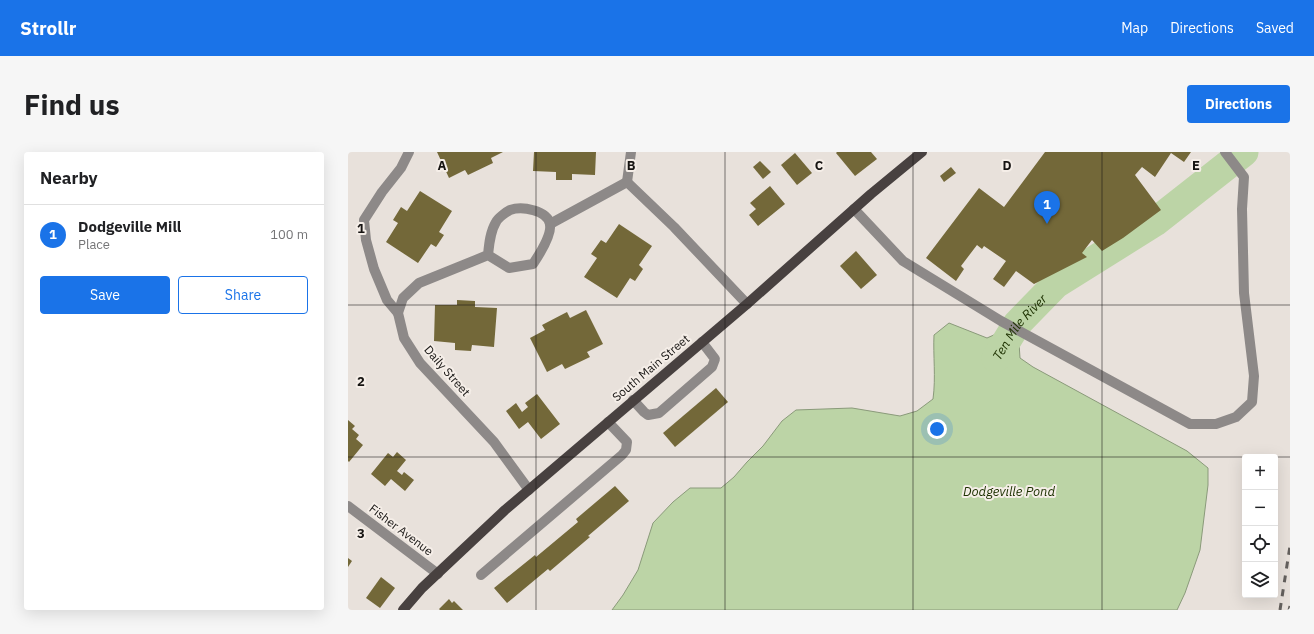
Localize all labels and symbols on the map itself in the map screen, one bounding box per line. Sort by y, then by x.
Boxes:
text: A [438,157,447,174]
text: B [627,157,636,174]
text: C [815,157,824,174]
text: D [1002,157,1012,174]
text: E [1192,157,1200,174]
pin: 1 [1034,191,1060,224]
text: 1 [357,220,365,237]
water label: Ten Mile River [989,290,1051,363]
street label: South Main Street [609,331,692,404]
street label: Daily Street [421,342,473,399]
text: 2 [357,373,365,390]
your location [927,419,947,439]
water label: Dodgeville Pond [963,483,1055,500]
street label: Fisher Avenue [366,501,437,559]
text: 3 [357,525,365,542]

